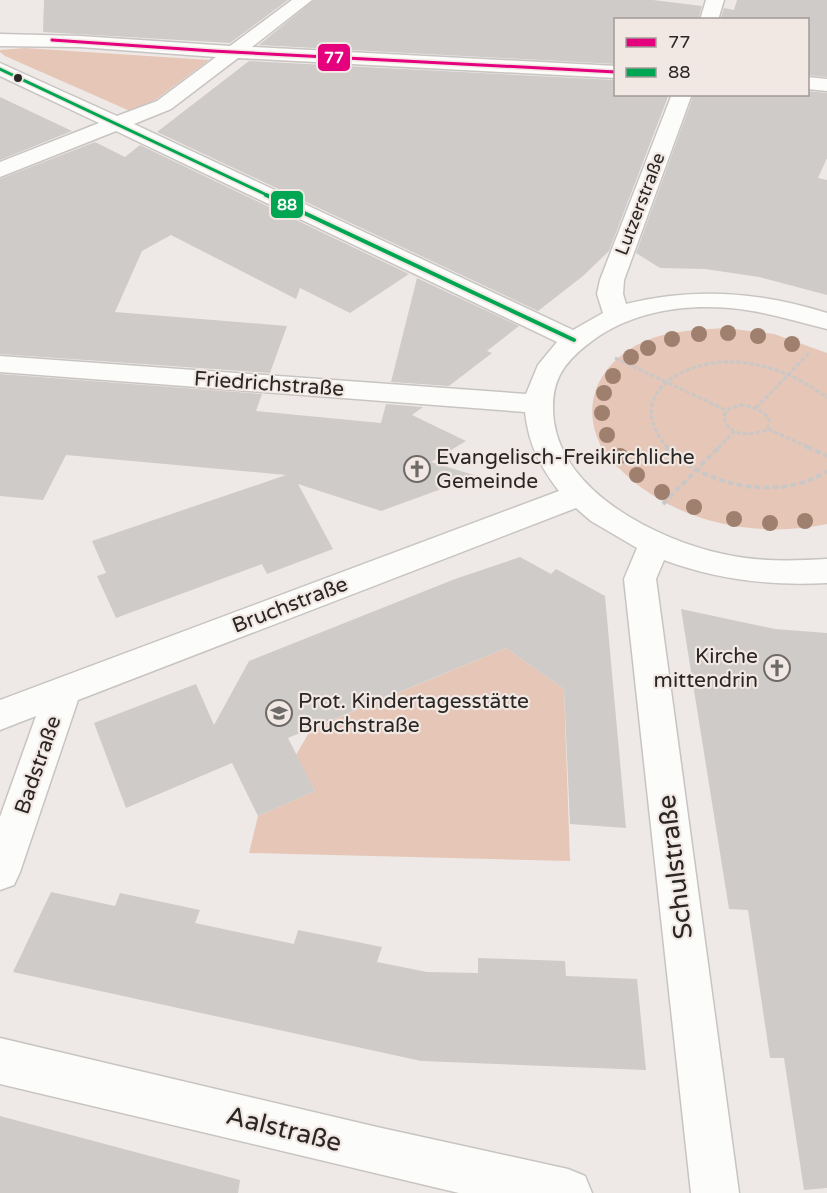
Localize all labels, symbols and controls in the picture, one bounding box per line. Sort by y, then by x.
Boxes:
legend [614,18,809,96]
text: 77 [668,31,691,53]
line badge: 77 [317,43,351,72]
text: 77 [324,48,344,68]
text: 88 [668,61,691,83]
unlabelled marker [12,72,24,84]
street label: Lutzerstraße [610,150,670,258]
line badge: 88 [270,190,304,219]
text: 88 [277,195,297,215]
street label: Friedrichstraße [193,366,345,402]
place label: Evangelisch-Freikirchliche Gemeinde [436,445,695,494]
church icon: Evangelisch-Freikirchliche Gemeinde [402,454,432,484]
street label: Bruchstraße [229,571,351,638]
place label: Kirche mittendrin [654,644,758,693]
church icon: Kirche mittendrin [762,653,792,683]
place label: Prot. Kindertagesstätte Bruchstraße [298,689,529,738]
school or university icon: Prot. Kindertagesstätte Bruchstraße [264,698,294,728]
street label: Badstraße [10,713,66,817]
street label: Schulstraße [651,793,699,941]
street label: Aalstraße [223,1100,345,1158]

